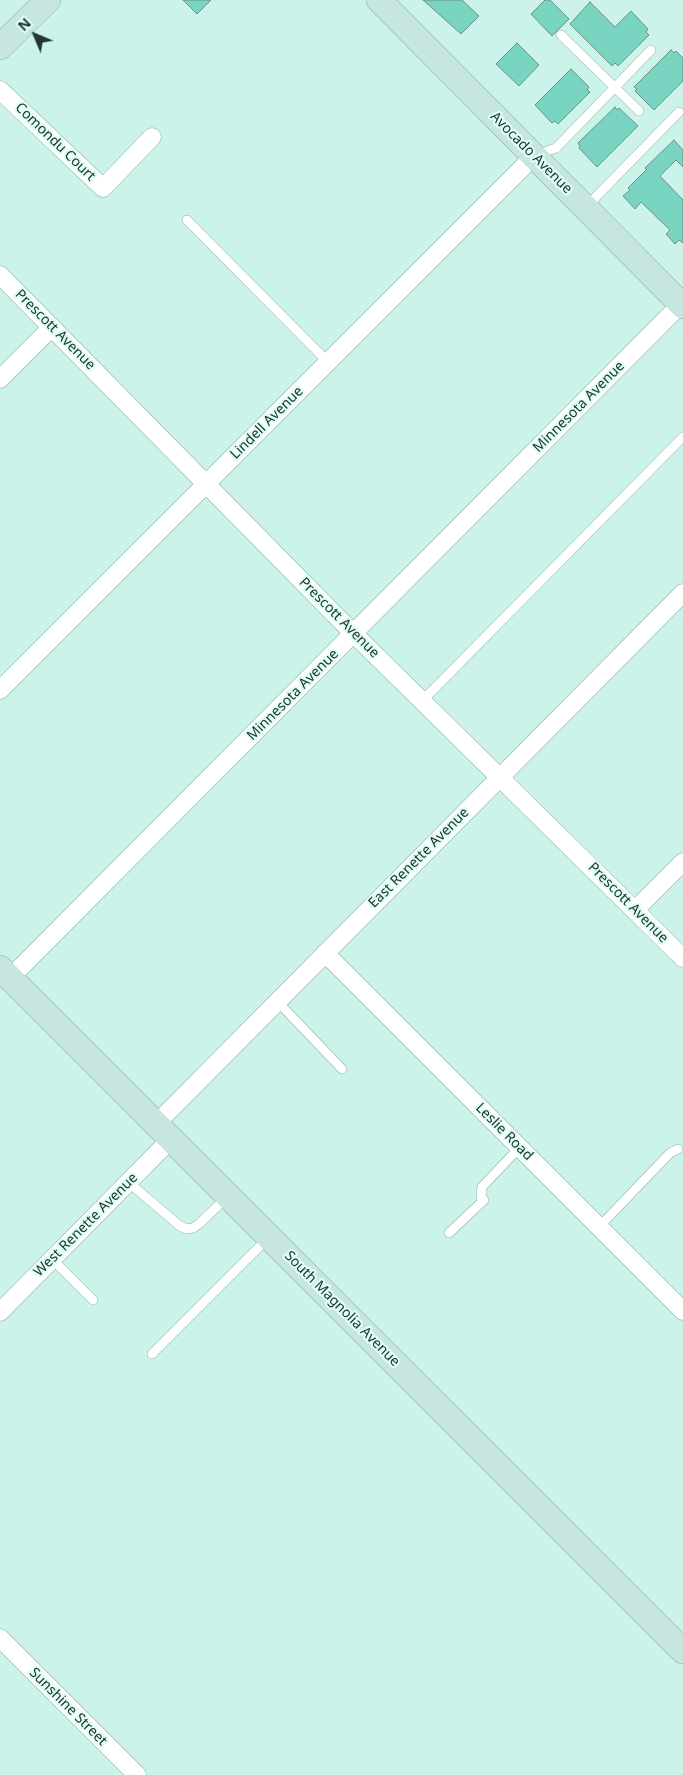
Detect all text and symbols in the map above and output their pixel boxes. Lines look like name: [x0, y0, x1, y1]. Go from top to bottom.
north arrow: [10, 10, 60, 60]
text: N: [13, 13, 35, 35]
street label: Comondu Court: [11, 99, 99, 185]
street label: Avocado Avenue: [487, 109, 575, 197]
street label: Prescott Avenue: [11, 286, 99, 374]
street label: Minnesota Avenue: [530, 358, 628, 456]
street label: Lindell Avenue: [227, 383, 307, 463]
street label: Prescott Avenue: [295, 574, 383, 662]
street label: Minnesota Avenue: [244, 646, 342, 744]
street label: East Renette Avenue: [365, 804, 473, 912]
street label: Prescott Avenue: [584, 859, 672, 947]
street label: Leslie Road: [472, 1100, 536, 1164]
street label: West Renette Avenue: [31, 1170, 141, 1280]
street label: South Magnolia Avenue: [281, 1248, 403, 1370]
street label: Sunshine Street: [26, 1665, 110, 1749]

